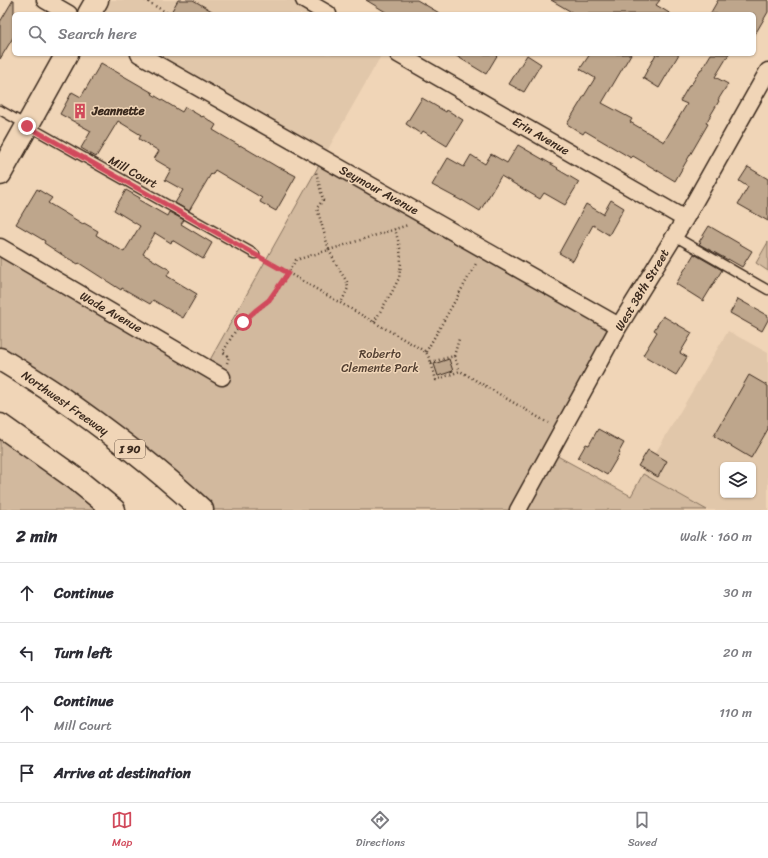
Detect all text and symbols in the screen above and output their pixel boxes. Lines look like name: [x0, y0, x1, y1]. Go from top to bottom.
search box: [12, 12, 756, 56]
text: Search here: [58, 21, 137, 47]
icon: search: [26, 23, 48, 45]
place label: Jeannette: [91, 100, 145, 122]
building icon: Jeannette: [71, 102, 89, 120]
street label: Erin Avenue: [508, 111, 574, 161]
route end: [18, 117, 36, 135]
street label: Mill Court: [104, 149, 162, 195]
street label: Seymour Avenue: [335, 159, 423, 221]
street label: West 38th Street: [609, 245, 675, 335]
street label: Wade Avenue: [76, 285, 146, 339]
route start: [234, 313, 252, 331]
park label: Roberto Clemente Park: [341, 343, 419, 379]
street label: Northwest Freeway: [17, 365, 114, 442]
road number: I 90: [115, 440, 145, 458]
map controls: [720, 462, 756, 498]
button: layers: [720, 462, 756, 498]
text: 2 min: [16, 521, 57, 551]
text: Walk · 160 m: [680, 525, 752, 548]
text: Continue: [54, 580, 114, 606]
text: 30 m: [723, 581, 752, 604]
icon: ahead: [16, 582, 38, 604]
text: Turn left: [54, 640, 112, 666]
text: 20 m: [723, 641, 752, 664]
icon: left: [16, 642, 38, 664]
text: Continue: [54, 688, 114, 714]
text: 110 m: [719, 701, 752, 724]
icon: ahead: [16, 702, 38, 724]
text: Mill Court: [54, 714, 112, 737]
text: Arrive at destination: [54, 760, 191, 786]
icon: arrive: [16, 762, 38, 784]
tab: Map: [111, 809, 133, 852]
tab: Directions: [356, 809, 405, 852]
tab: Saved: [628, 809, 657, 852]

